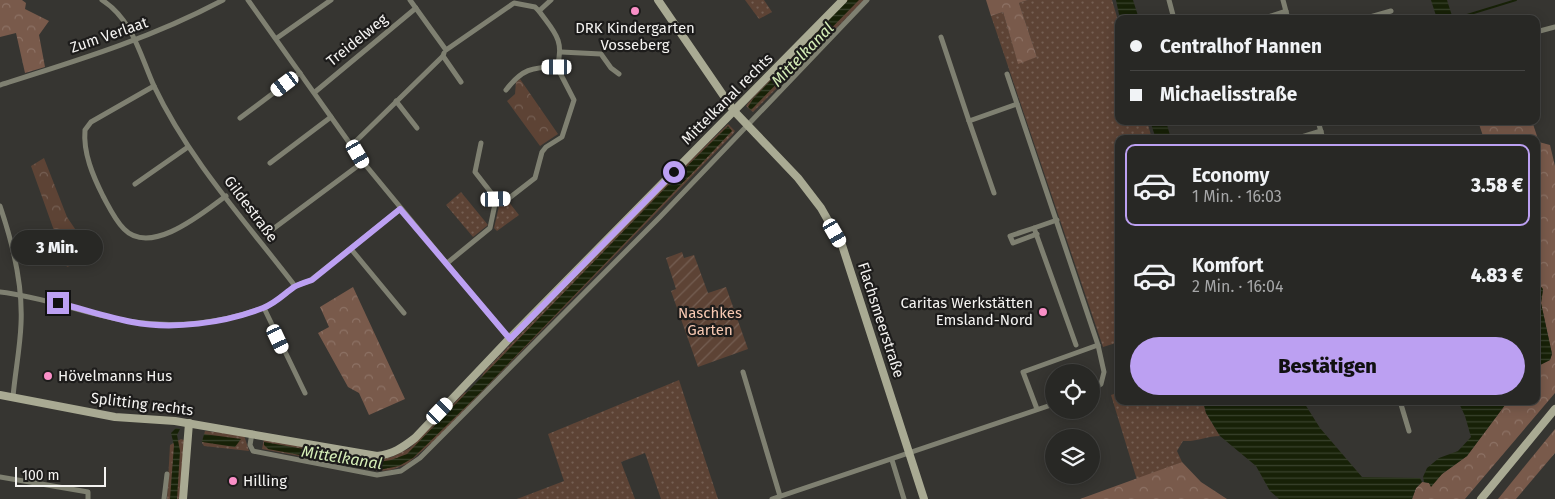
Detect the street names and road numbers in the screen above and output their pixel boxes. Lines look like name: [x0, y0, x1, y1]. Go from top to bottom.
street label: Treidelweg: [323, 10, 391, 70]
street label: Zum Verlaat: [68, 13, 151, 57]
street label: Mittelkanal rechts: [678, 50, 776, 148]
street label: Gildestraße: [220, 172, 282, 246]
street label: Flachsmeerstraße: [854, 260, 908, 380]
street label: Splitting rechts: [90, 389, 194, 419]

